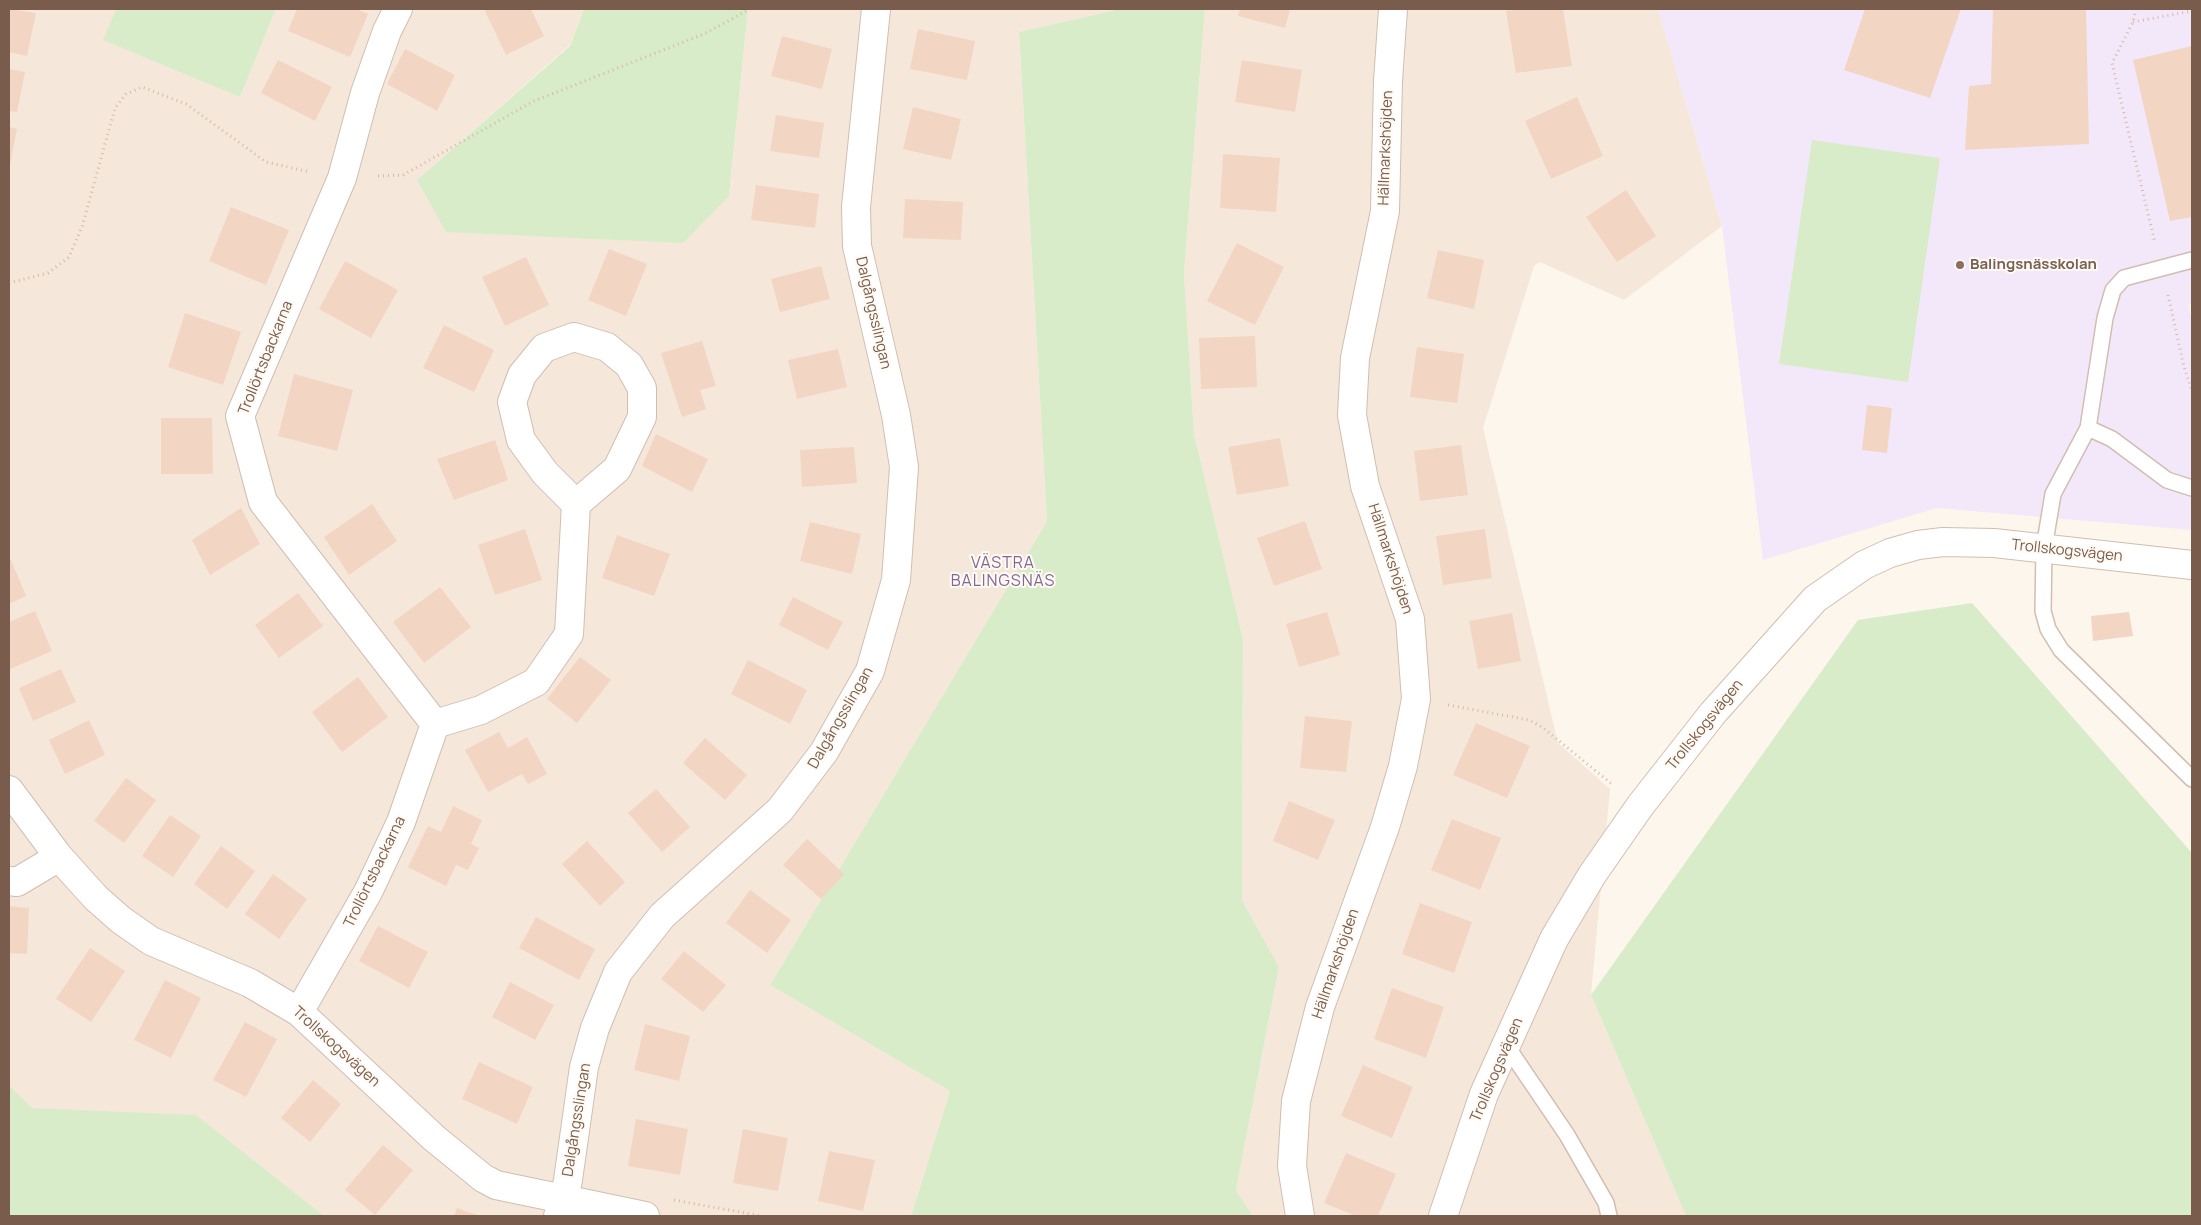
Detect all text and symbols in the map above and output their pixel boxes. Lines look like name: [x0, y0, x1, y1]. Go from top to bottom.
street label: Hällmarkshöjden: [1375, 90, 1397, 206]
street label: Dalgångsslingan: [851, 255, 895, 371]
place label: Balingsnässkolan: [1970, 256, 2097, 274]
marker: Balingsnässkolan: [1954, 259, 1966, 271]
street label: Trollörtsbackarna: [235, 298, 297, 418]
street label: Hällmarkshöjden: [1364, 501, 1416, 617]
street label: Trollskogsvägen: [2011, 536, 2123, 566]
district label: VÄSTRA BALINGSNÄS: [949, 554, 1057, 592]
street label: Dalgångsslingan: [805, 664, 877, 772]
street label: Trollskogsvägen: [1663, 676, 1747, 774]
street label: Trollörtsbackarna: [340, 813, 410, 931]
street label: Hällmarkshöjden: [1309, 907, 1363, 1021]
street label: Trollskogsvägen: [288, 1003, 384, 1091]
street label: Trollskogsvägen: [1467, 1015, 1527, 1125]
street label: Dalgångsslingan: [559, 1062, 595, 1178]

